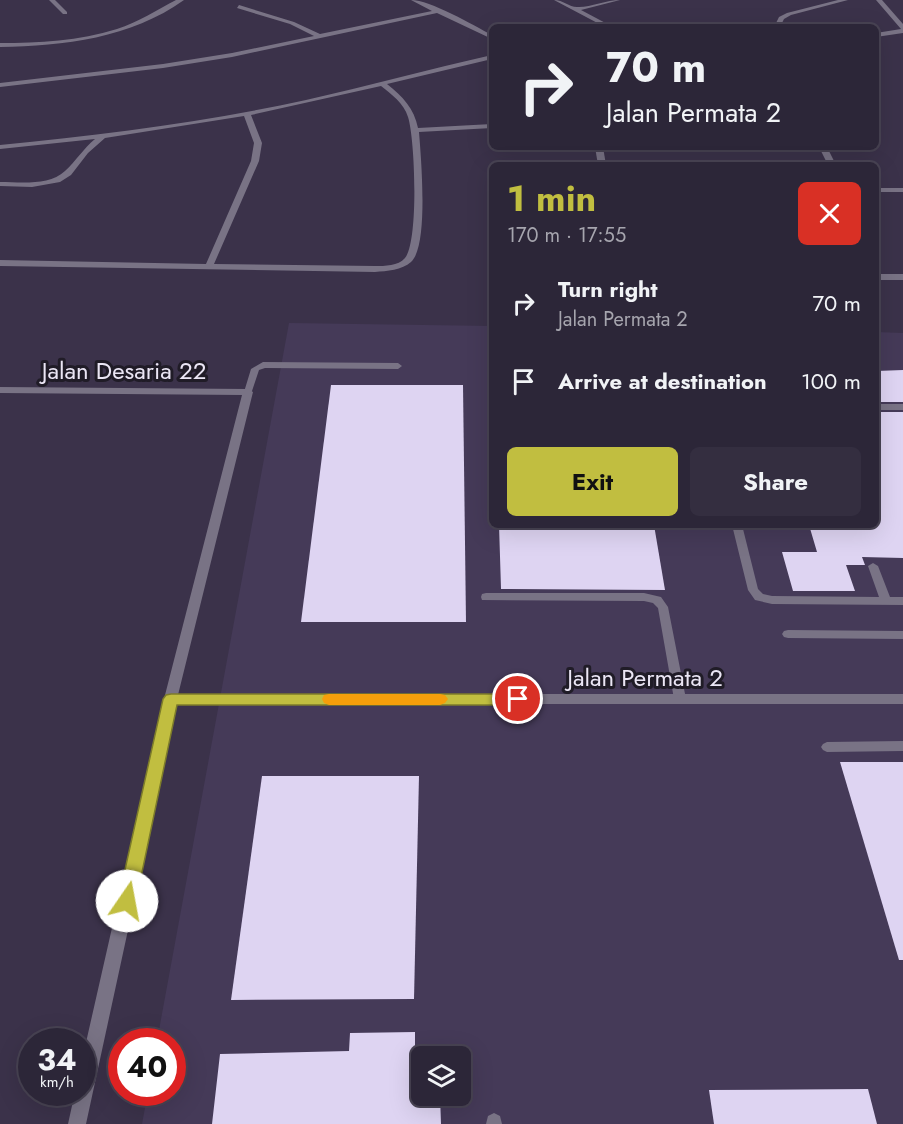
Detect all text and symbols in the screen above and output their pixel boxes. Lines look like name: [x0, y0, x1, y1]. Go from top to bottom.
text: 70 m: [606, 37, 706, 98]
icon: right: [507, 48, 585, 126]
text: Jalan Permata 2: [606, 93, 781, 132]
text: 1 min: [507, 172, 596, 224]
button: close: [798, 182, 861, 245]
text: 170 m · 17:55: [507, 221, 626, 250]
text: Turn right: [558, 273, 658, 305]
icon: right: [507, 287, 540, 320]
text: 70 m: [812, 287, 861, 319]
text: Jalan Permata 2: [558, 305, 688, 334]
street label: Jalan Desaria 22: [39, 353, 206, 388]
icon: arrive: [507, 365, 540, 398]
text: Arrive at destination: [558, 365, 767, 397]
text: 100 m: [801, 365, 861, 397]
button: Exit: [507, 447, 678, 516]
button: Share: [690, 447, 861, 516]
street label: Jalan Permata 2: [564, 660, 723, 695]
pin: [492, 673, 543, 724]
icon: arrive: [501, 682, 534, 715]
position arrow: [95, 869, 159, 933]
speed limit sign: 40: [108, 1028, 186, 1106]
text: 34: [37, 1038, 77, 1081]
map controls: [411, 1046, 471, 1106]
button: layers: [411, 1046, 471, 1106]
text: km/h: [40, 1071, 74, 1093]

